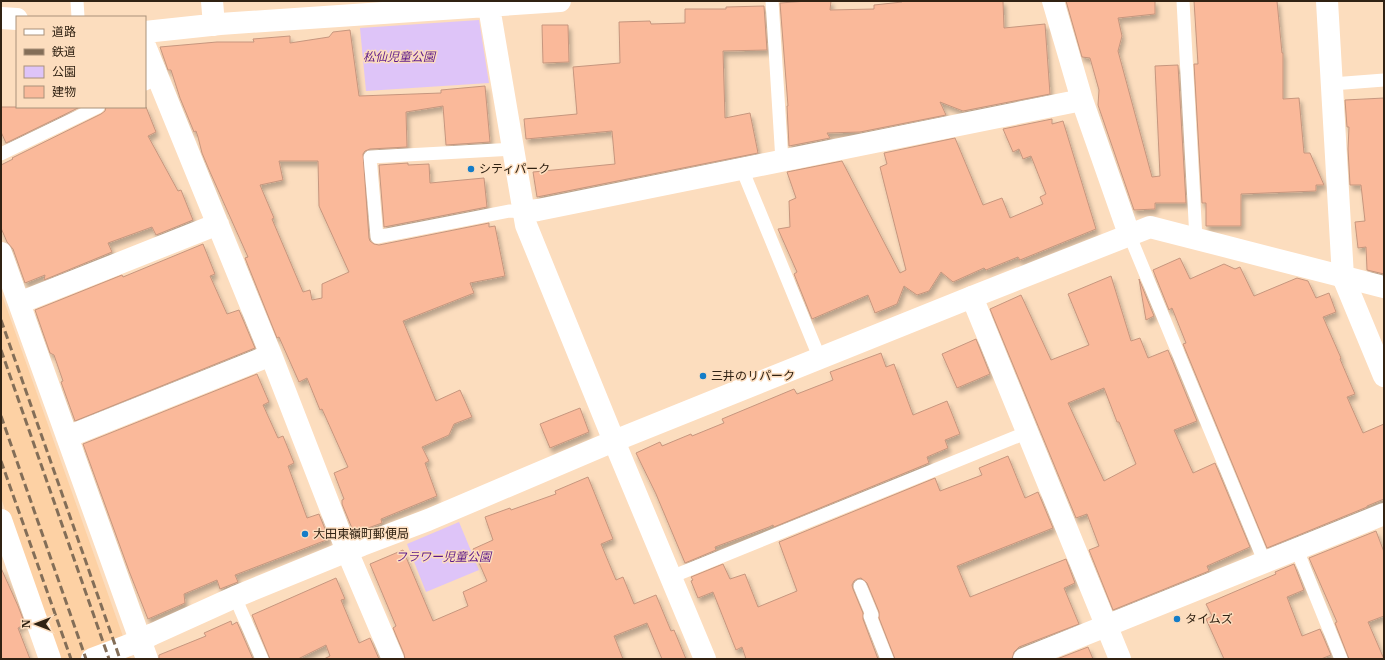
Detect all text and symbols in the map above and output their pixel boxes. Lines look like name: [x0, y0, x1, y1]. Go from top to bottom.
legend: [16, 16, 146, 108]
text: 道路: [52, 24, 76, 39]
text: 鉄道: [52, 44, 76, 59]
park label: 松仙児童公園: [363, 49, 437, 64]
text: 公園: [52, 64, 76, 79]
text: 建物: [52, 84, 76, 99]
place label: シティパーク: [479, 161, 550, 176]
marker: シティパーク: [466, 164, 476, 174]
place label: 三井のリパーク: [711, 368, 795, 383]
marker: 三井のリパーク: [698, 371, 708, 381]
place label: 大田東嶺町郵便局: [313, 526, 409, 541]
marker: 大田東嶺町郵便局: [300, 529, 310, 539]
park label: フラワー児童公園: [395, 549, 493, 564]
north arrow: [16, 604, 56, 644]
place label: タイムズ: [1185, 611, 1233, 626]
marker: タイムズ: [1172, 614, 1182, 624]
text: N: [19, 619, 33, 628]

